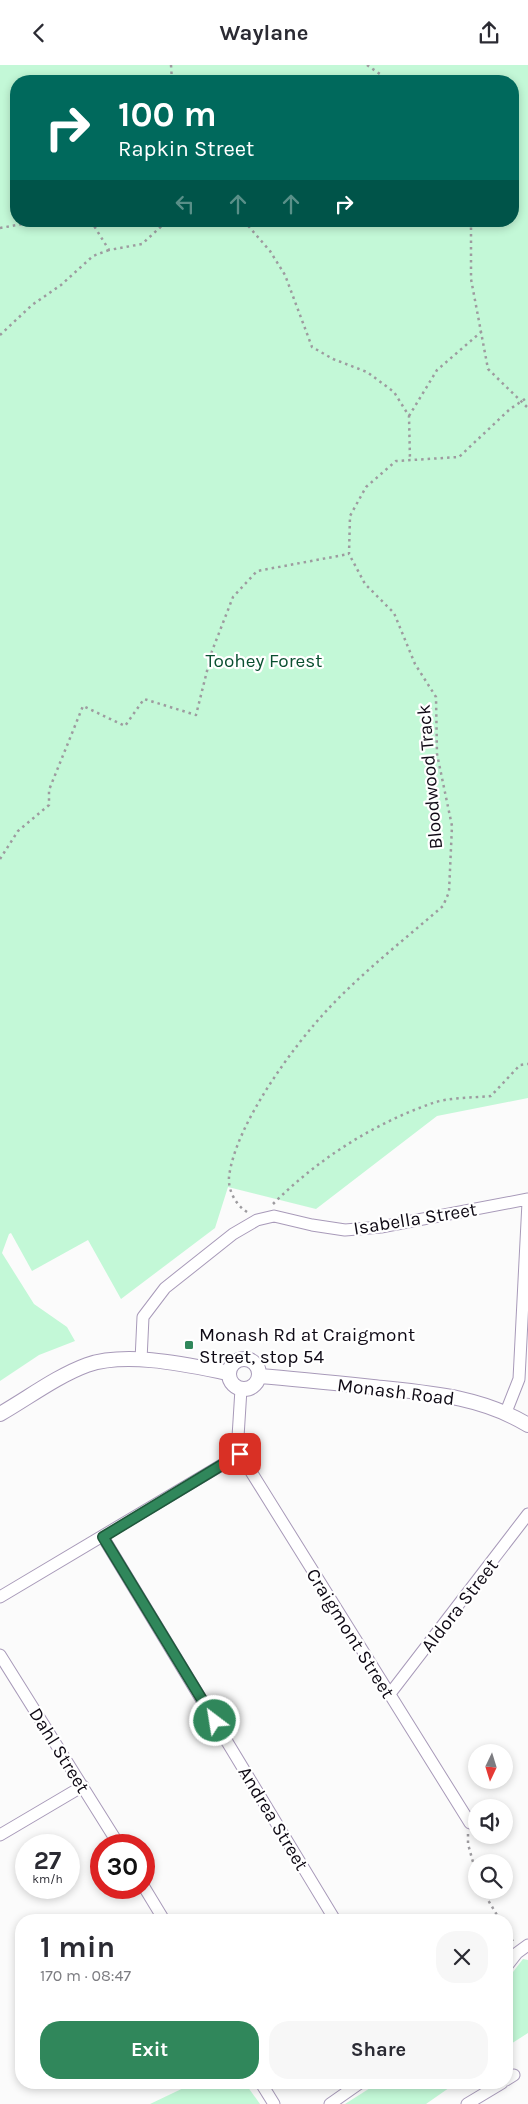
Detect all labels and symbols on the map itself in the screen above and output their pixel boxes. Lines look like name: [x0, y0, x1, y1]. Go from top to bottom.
park label: Toohey Forest: [206, 650, 322, 672]
street label: Bloodwood Track: [413, 703, 447, 850]
street label: Isabella Street: [352, 1198, 478, 1240]
place label: Monash Rd at Craigmont Street, stop 54: [199, 1324, 415, 1368]
marker: Monash Rd at Craigmont Street, stop 54: [183, 1339, 195, 1351]
street label: Monash Road: [336, 1374, 456, 1410]
pin: [219, 1433, 261, 1475]
street label: Aldora Street: [417, 1555, 503, 1656]
street label: Craigmont Street: [301, 1565, 399, 1702]
position arrow: [188, 1694, 240, 1746]
street label: Dahl Street: [24, 1704, 94, 1797]
north arrow: [468, 1744, 512, 1789]
street label: Andrea Street: [233, 1763, 313, 1874]
speed limit sign: 30: [90, 1834, 155, 1899]

